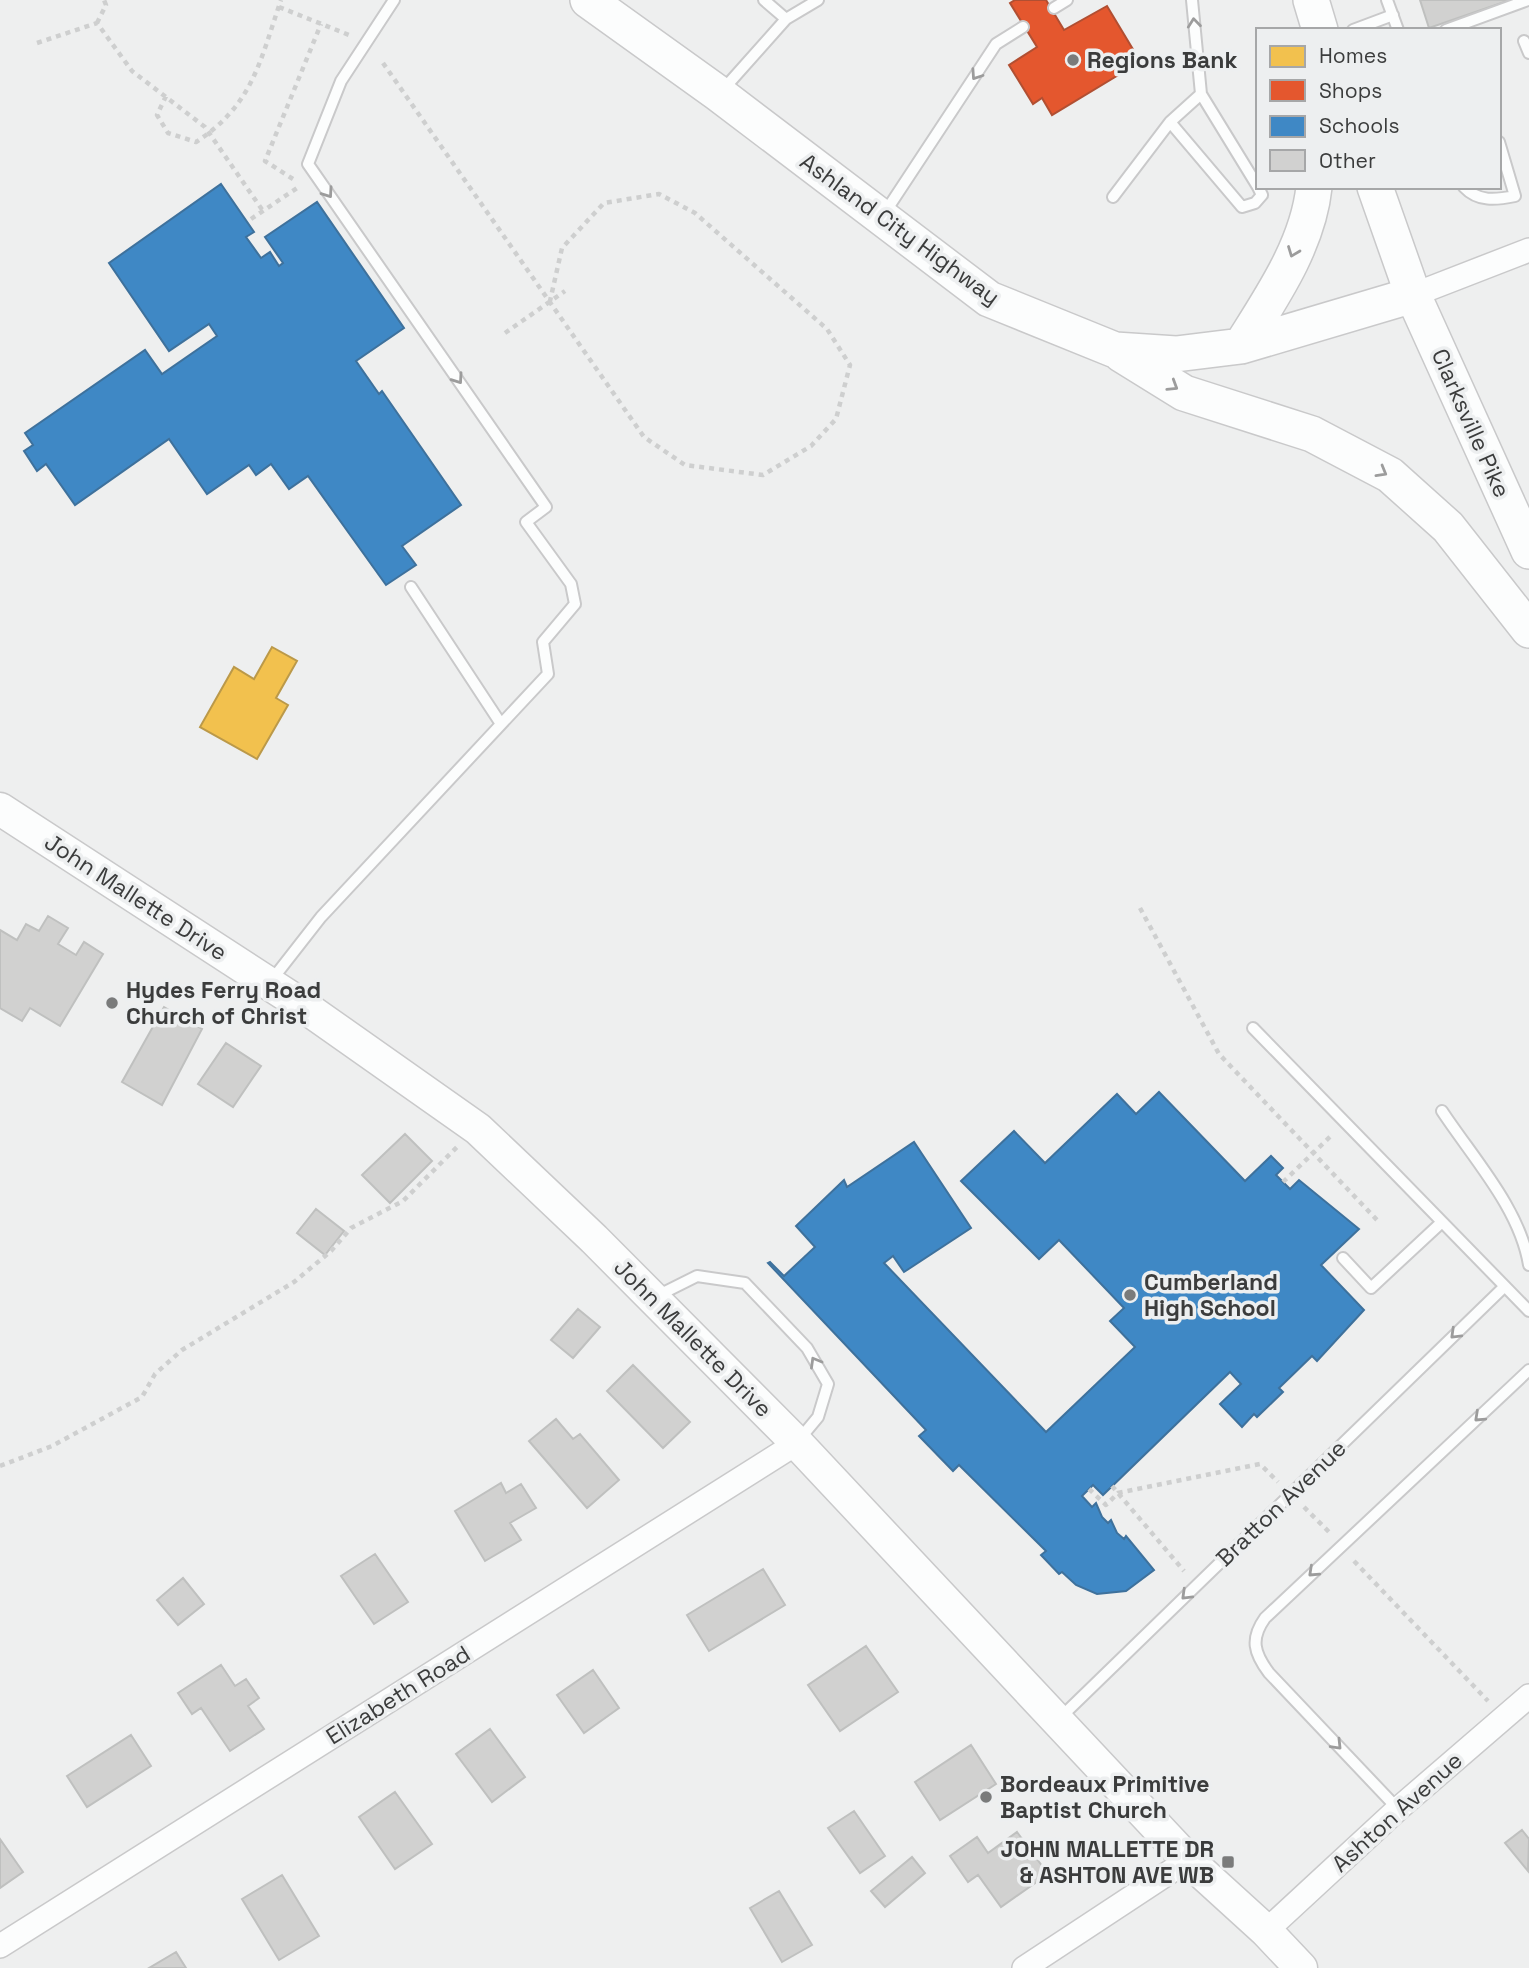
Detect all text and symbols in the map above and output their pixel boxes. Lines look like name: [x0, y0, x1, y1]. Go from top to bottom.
one-way arrow: [1187, 17, 1202, 28]
legend: [1256, 28, 1501, 189]
text: Homes: [1319, 42, 1387, 69]
place label: Regions Bank: [1087, 45, 1237, 75]
marker: Regions Bank: [1065, 52, 1081, 68]
one-way arrow: [971, 67, 984, 80]
text: Shops: [1319, 77, 1382, 104]
text: Schools: [1319, 112, 1399, 139]
street label: Ashland City Highway: [794, 146, 1006, 312]
text: Other: [1319, 147, 1376, 174]
one-way arrow: [320, 185, 333, 198]
one-way arrow: [1288, 245, 1302, 257]
street label: Clarksville Pike: [1425, 344, 1517, 502]
one-way arrow: [450, 371, 462, 384]
one-way arrow: [1165, 378, 1178, 391]
one-way arrow: [1375, 463, 1388, 476]
street label: John Mallette Drive: [39, 827, 233, 967]
place label: Hydes Ferry Road Church of Christ: [126, 975, 321, 1031]
marker: Hydes Ferry Road Church of Christ: [104, 995, 120, 1011]
street label: John Mallette Drive: [607, 1252, 779, 1424]
place label: Cumberland High School: [1144, 1267, 1278, 1323]
marker: Cumberland High School: [1122, 1287, 1138, 1303]
one-way arrow: [1450, 1326, 1463, 1339]
one-way arrow: [810, 1357, 823, 1370]
one-way arrow: [1474, 1408, 1487, 1421]
street label: Bratton Avenue: [1209, 1433, 1353, 1573]
one-way arrow: [1308, 1564, 1321, 1577]
one-way arrow: [1181, 1587, 1194, 1600]
street label: Elizabeth Road: [320, 1639, 476, 1751]
one-way arrow: [1328, 1736, 1341, 1749]
street label: Ashton Avenue: [1325, 1745, 1469, 1879]
place label: Bordeaux Primitive Baptist Church: [1000, 1769, 1210, 1825]
marker: Bordeaux Primitive Baptist Church: [978, 1789, 994, 1805]
place label: JOHN MALLETTE DR & ASHTON AVE WB: [1000, 1834, 1214, 1890]
marker: JOHN MALLETTE DR & ASHTON AVE WB: [1220, 1854, 1236, 1870]

